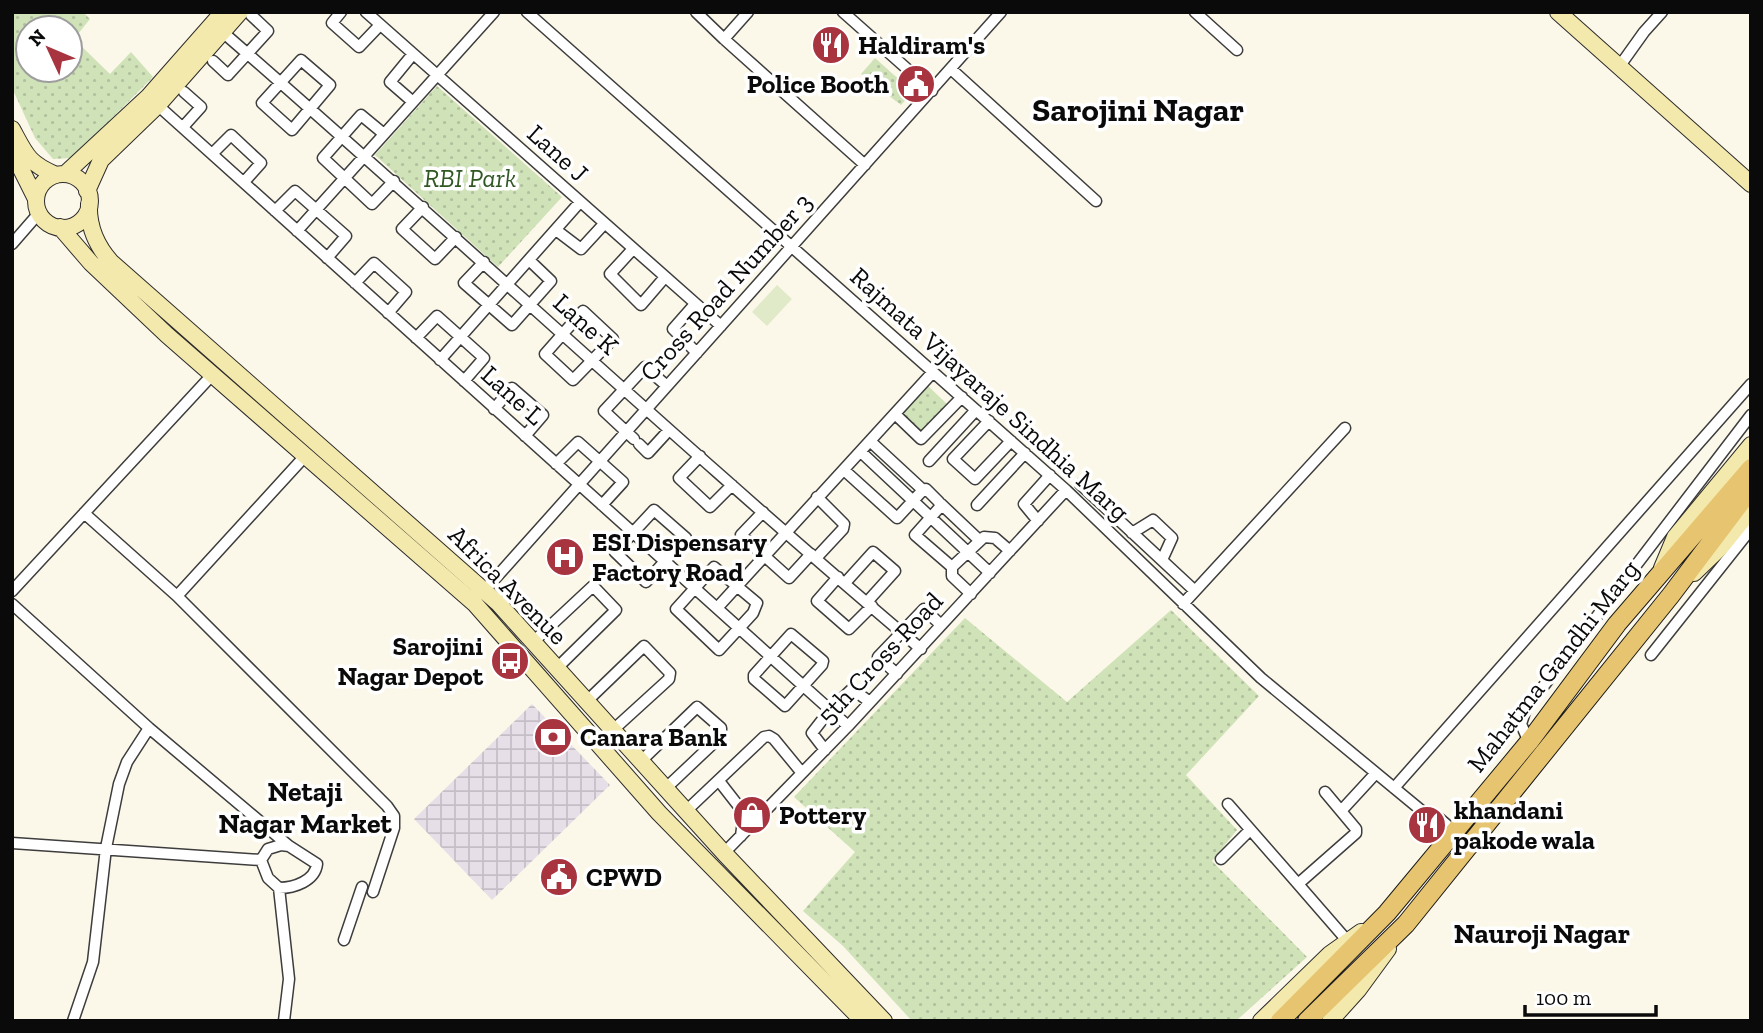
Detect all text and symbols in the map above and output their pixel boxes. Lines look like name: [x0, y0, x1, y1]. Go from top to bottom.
north arrow: [14, 14, 84, 84]
text: N: [24, 24, 50, 51]
restaurant icon: Haldiram's: [810, 24, 852, 66]
place label: Haldiram's: [858, 29, 985, 61]
public building icon: Police Booth: [895, 63, 937, 105]
place label: Police Booth: [747, 68, 889, 100]
district label: Sarojini Nagar: [1032, 90, 1244, 129]
street label: Lane J: [521, 117, 595, 189]
park label: RBI Park: [424, 162, 516, 194]
street label: Cross Road Number 3: [633, 186, 819, 388]
street label: Rajmata Vijayaraje Sindhia Marg: [844, 260, 1136, 528]
street label: Lane K: [547, 287, 625, 362]
street label: Lane L: [475, 358, 551, 432]
street label: Africa Avenue: [442, 519, 574, 651]
place label: ESI Dispensary Factory Road: [592, 526, 767, 588]
hospital icon: ESI Dispensary Factory Road: [544, 536, 586, 578]
street label: Mahatma Gandhi Marg: [1460, 553, 1646, 779]
street label: 5th Cross Road: [811, 585, 949, 731]
place label: Sarojini Nagar Depot: [337, 630, 484, 692]
bus stop icon: Sarojini Nagar Depot: [489, 640, 531, 682]
bank icon: Canara Bank: [532, 716, 574, 758]
place label: Canara Bank: [580, 721, 728, 753]
district label: Netaji Nagar Market: [218, 775, 392, 840]
shop icon: Pottery: [731, 794, 773, 836]
place label: khandani pakode wala: [1454, 794, 1595, 856]
place label: Pottery: [779, 799, 866, 831]
restaurant icon: khandani pakode wala: [1406, 804, 1448, 846]
public building icon: CPWD: [538, 856, 580, 898]
place label: CPWD: [586, 861, 662, 893]
district label: Nauroji Nagar: [1454, 917, 1630, 950]
scale bar: [1525, 974, 1656, 1018]
text: 100 m: [1536, 985, 1591, 1010]

